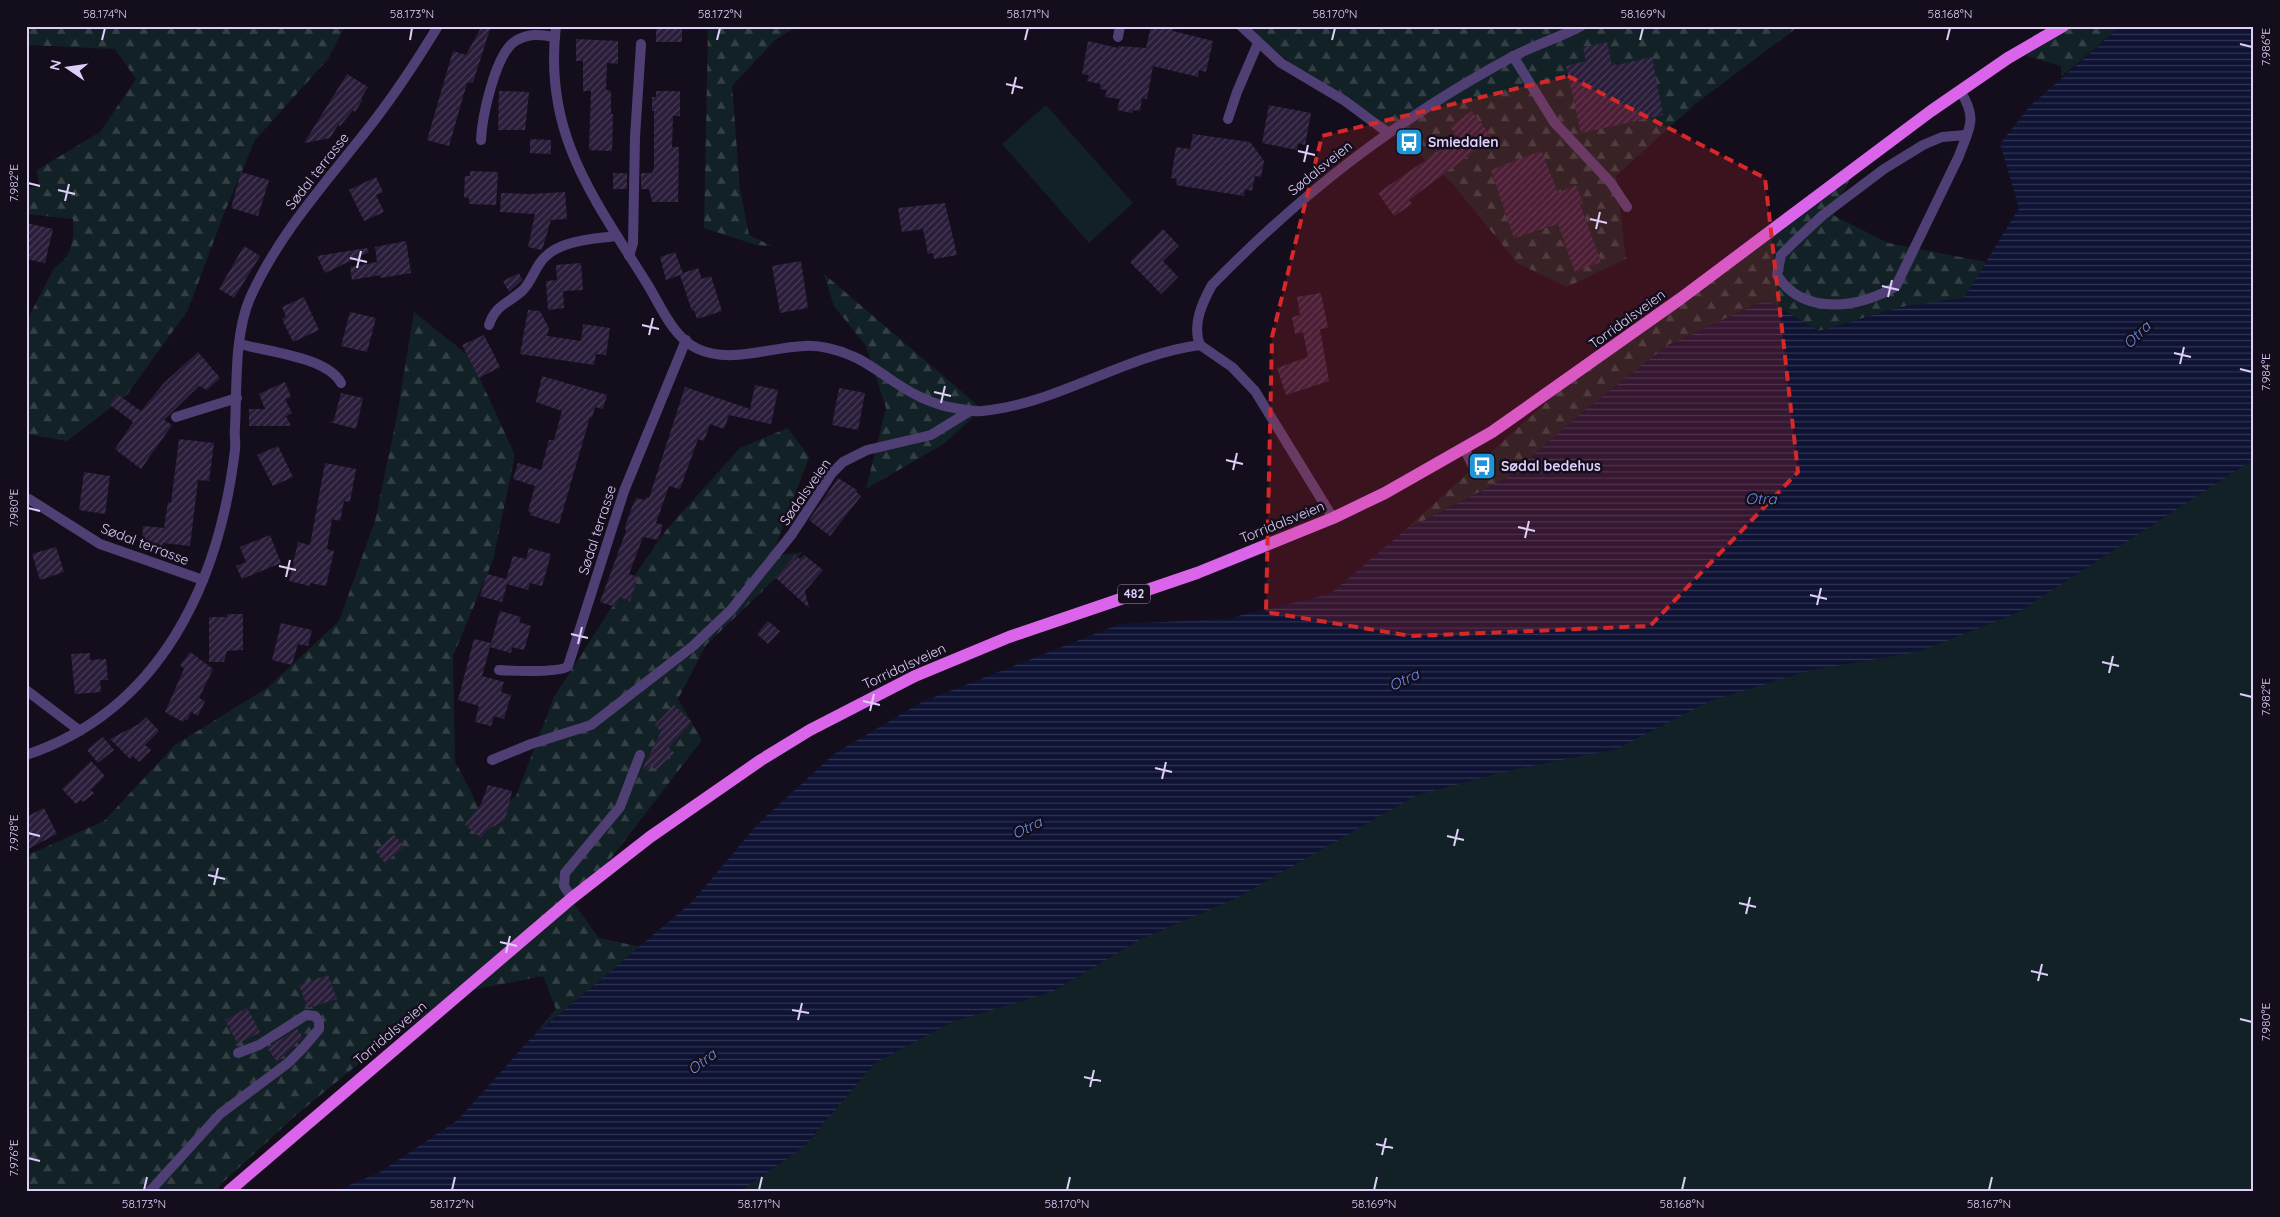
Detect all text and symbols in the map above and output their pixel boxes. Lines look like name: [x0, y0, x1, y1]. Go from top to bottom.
text: 58.174°N: [83, 6, 127, 21]
text: 58.173°N: [390, 6, 434, 21]
text: 58.172°N: [698, 6, 742, 21]
text: 58.171°N: [1006, 6, 1050, 21]
text: 58.170°N: [1312, 6, 1358, 21]
text: 58.169°N: [1621, 6, 1666, 21]
text: 58.168°N: [1928, 6, 1972, 21]
text: 7.986°E: [2258, 28, 2273, 66]
north arrow: [42, 42, 92, 92]
text: N: [45, 58, 65, 72]
bus stop icon: Smiedalen: [1394, 127, 1424, 157]
street label: Sødal terrasse: [281, 129, 353, 213]
place label: Smiedalen: [1428, 133, 1499, 151]
street label: Sødalsveien: [1284, 137, 1356, 199]
text: 7.982°E: [6, 164, 21, 202]
street label: Torridalsveien: [1585, 285, 1669, 353]
water label: Otra: [2119, 316, 2155, 352]
text: 7.984°E: [2258, 353, 2273, 391]
bus stop icon: Sødal bedehus: [1467, 451, 1497, 481]
street label: Sødalsveien: [775, 455, 835, 529]
place label: Sødal bedehus: [1501, 457, 1601, 475]
street label: Sødal terrasse: [574, 483, 620, 577]
text: 7.980°E: [6, 488, 21, 527]
water label: Otra: [1745, 489, 1778, 508]
street label: Torridalsveien: [1237, 497, 1327, 547]
street label: Sødal terrasse: [98, 519, 192, 569]
road number: 482: [1118, 584, 1150, 604]
street label: Torridalsveien: [859, 639, 949, 693]
water label: Otra: [1386, 664, 1423, 695]
text: 7.982°E: [2258, 678, 2273, 716]
water label: Otra: [1009, 812, 1046, 843]
text: 7.978°E: [6, 814, 21, 852]
street label: Torridalsveien: [350, 997, 430, 1069]
text: 7.980°E: [2258, 1002, 2273, 1041]
water label: Otra: [684, 1044, 721, 1079]
text: 7.976°E: [6, 1139, 21, 1176]
text: 58.173°N: [122, 1196, 166, 1211]
text: 58.172°N: [430, 1196, 474, 1211]
text: 58.171°N: [737, 1196, 781, 1211]
text: 58.170°N: [1044, 1196, 1090, 1211]
text: 58.169°N: [1352, 1196, 1397, 1211]
text: 58.168°N: [1660, 1196, 1704, 1211]
text: 58.167°N: [1967, 1196, 2011, 1211]

